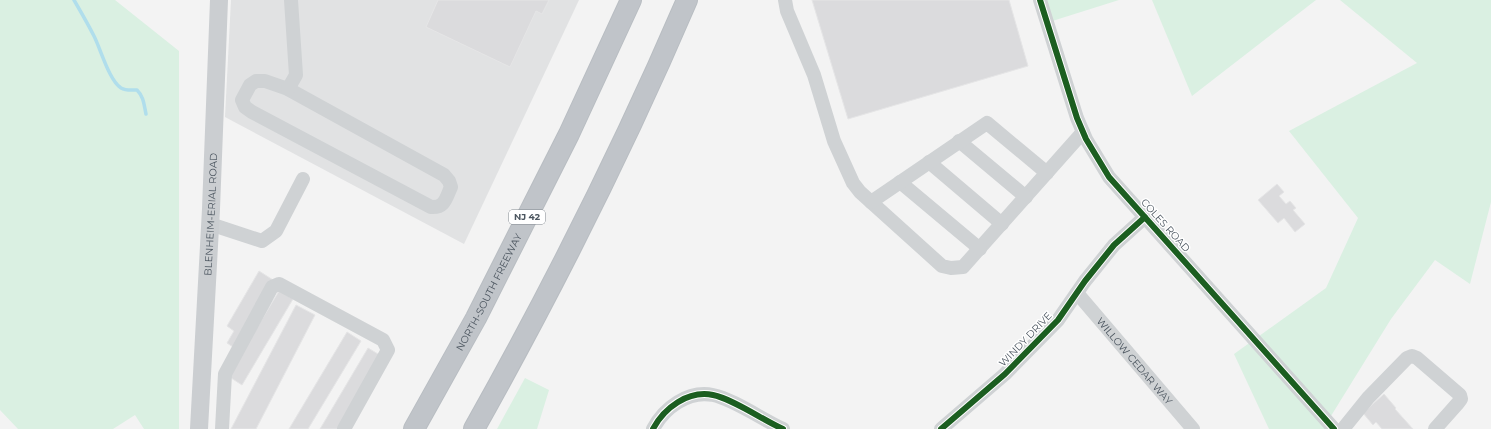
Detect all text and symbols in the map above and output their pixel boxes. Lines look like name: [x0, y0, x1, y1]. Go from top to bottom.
street label: BLENHEIM-ERIAL ROAD: [201, 153, 220, 276]
street label: COLES ROAD: [1138, 196, 1193, 255]
road number: NJ 42: [509, 210, 545, 224]
street label: NORTH-SOUTH FREEWAY: [453, 231, 525, 353]
street label: WINDY DRIVE: [996, 309, 1055, 369]
street label: WILLOW CEDAR WAY: [1094, 315, 1176, 408]

